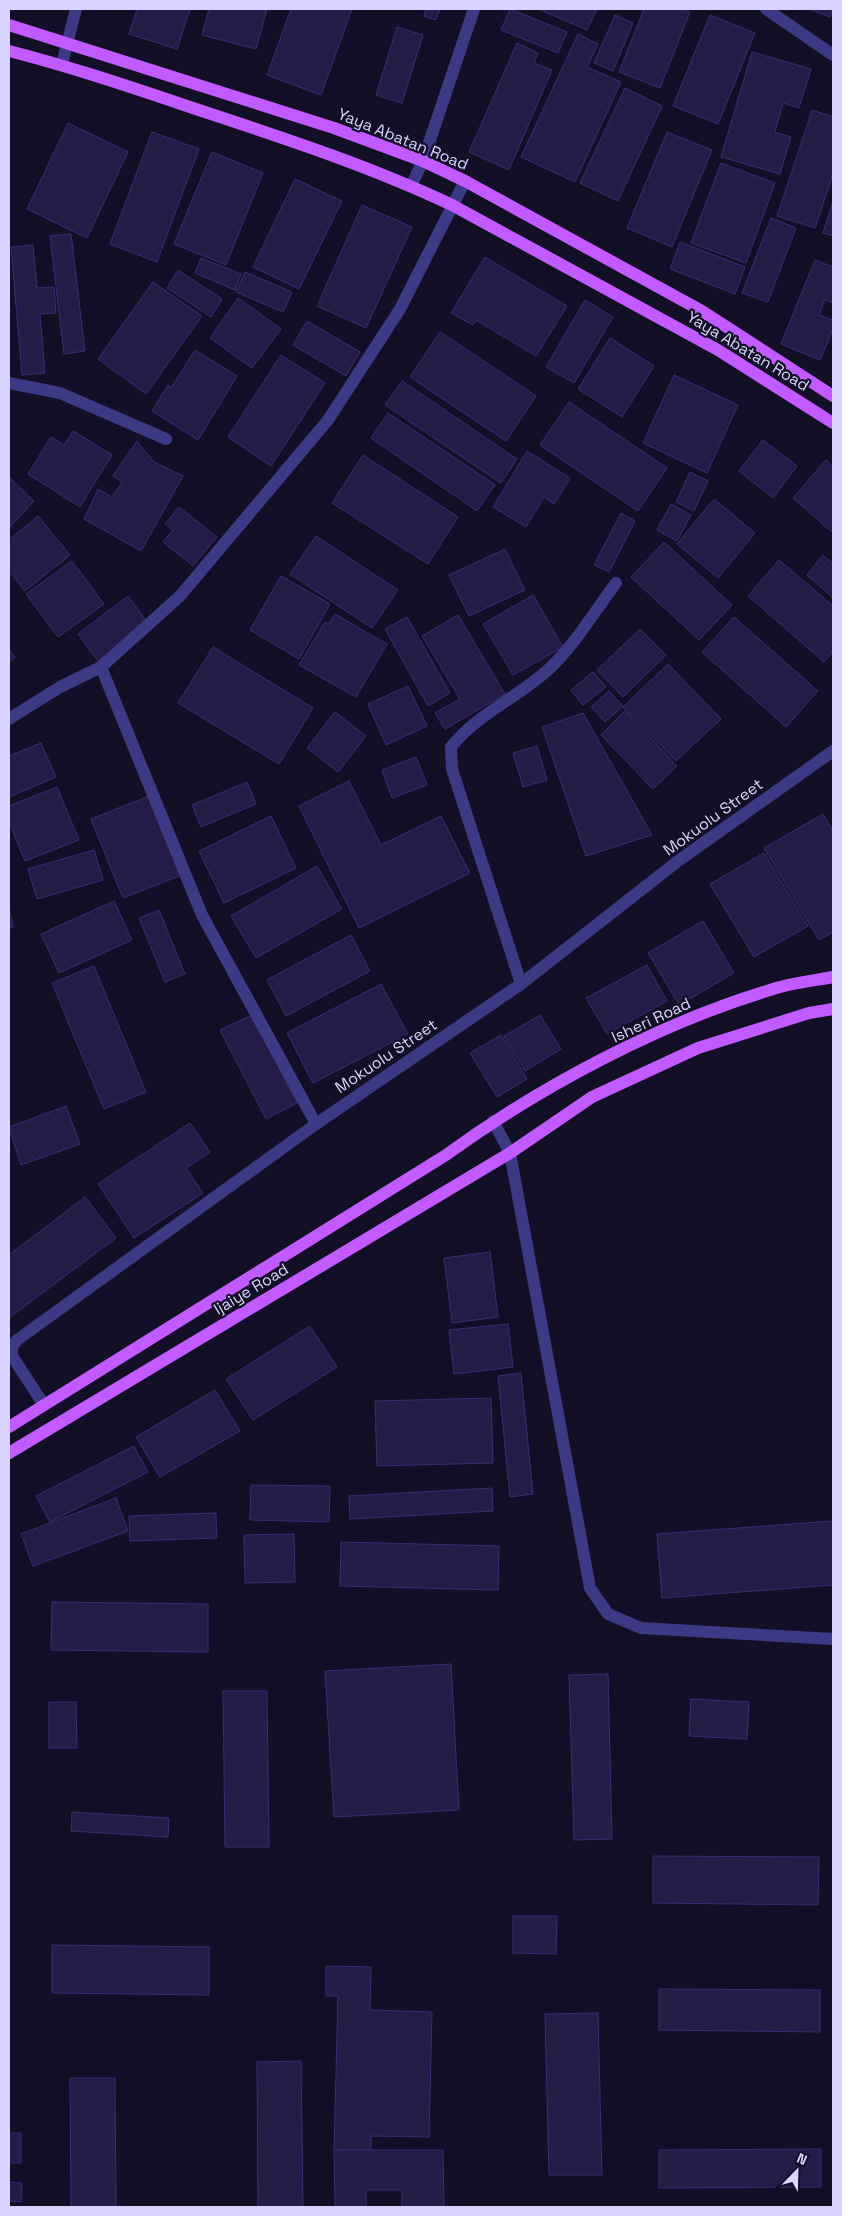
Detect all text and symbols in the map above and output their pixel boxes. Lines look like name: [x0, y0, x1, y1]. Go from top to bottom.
street label: Yaya Abatan Road: [335, 103, 471, 175]
street label: Yaya Abatan Road: [683, 306, 813, 396]
street label: Mokuolu Street: [659, 774, 767, 860]
street label: Isheri Road: [608, 993, 694, 1047]
street label: Mokuolu Street: [331, 1014, 441, 1098]
street label: Ijaiye Road: [210, 1258, 292, 1320]
north arrow: [772, 2146, 822, 2196]
text: N: [794, 2149, 810, 2169]

